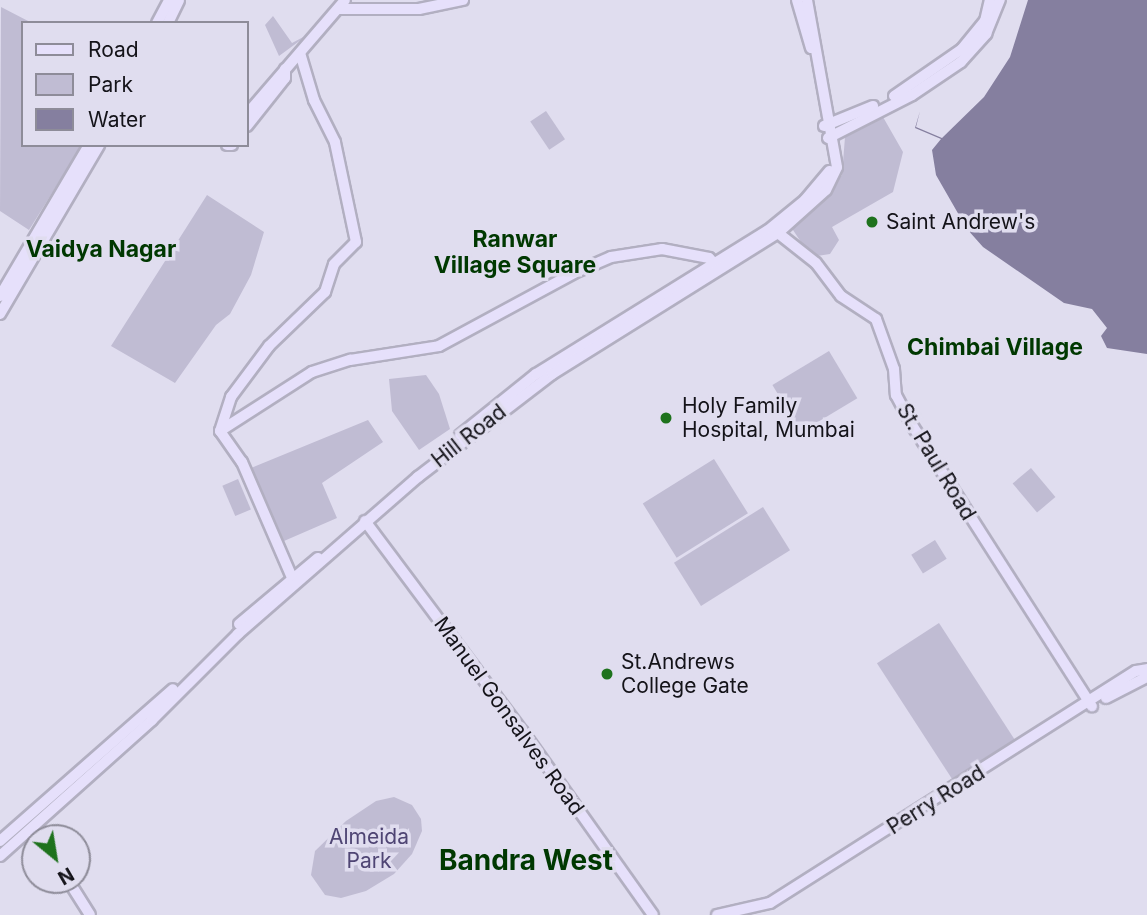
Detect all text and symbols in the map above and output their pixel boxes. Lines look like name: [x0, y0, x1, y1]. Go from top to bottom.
legend: [21, 21, 248, 147]
text: Road: [88, 37, 139, 62]
text: Park: [88, 72, 133, 97]
text: Water: [88, 107, 146, 132]
place label: Saint Andrew's: [886, 209, 1035, 235]
marker: Saint Andrew's: [864, 214, 880, 230]
district label: Ranwar Village Square: [434, 225, 596, 279]
district label: Vaidya Nagar: [26, 235, 176, 263]
district label: Chimbai Village: [907, 333, 1083, 361]
place label: Holy Family Hospital, Mumbai: [682, 393, 855, 443]
street label: Hill Road: [427, 399, 511, 473]
street label: St. Paul Road: [891, 399, 981, 525]
marker: Holy Family Hospital, Mumbai: [656, 408, 676, 428]
street label: Manuel Gonsalves Road: [429, 612, 589, 820]
place label: St.Andrews College Gate: [621, 649, 749, 699]
marker: St.Andrews College Gate: [599, 666, 615, 682]
street label: Perry Road: [883, 760, 989, 840]
north arrow: [21, 824, 91, 894]
park label: Almeida Park: [329, 824, 409, 874]
district label: Bandra West: [439, 843, 613, 877]
text: N: [54, 862, 78, 889]

